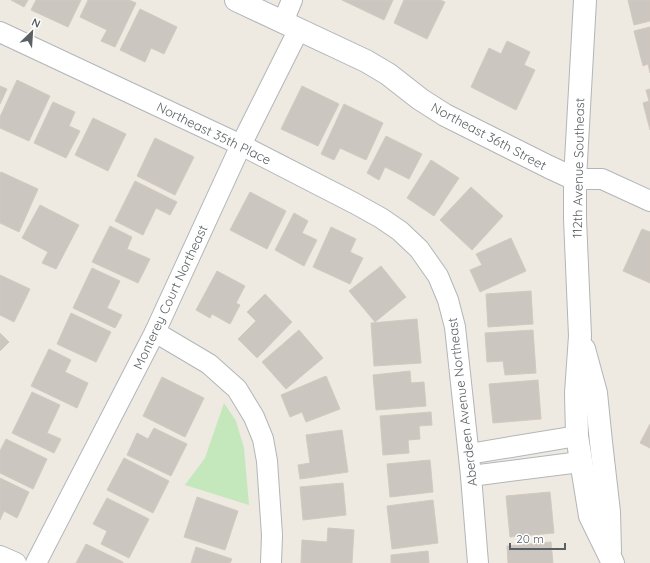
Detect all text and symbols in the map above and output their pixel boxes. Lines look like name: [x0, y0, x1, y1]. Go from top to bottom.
north arrow: [12, 12, 52, 52]
text: N: [30, 15, 43, 31]
street label: Northeast 35th Place: [154, 98, 274, 168]
street label: 112th Avenue Southeast: [569, 98, 587, 238]
street label: Northeast 36th Street: [429, 99, 549, 173]
street label: Monterey Court Northeast: [130, 222, 210, 372]
street label: Aberdeen Avenue Northeast: [444, 317, 480, 487]
scale bar: [510, 525, 565, 551]
text: 20 m: [516, 531, 544, 546]

